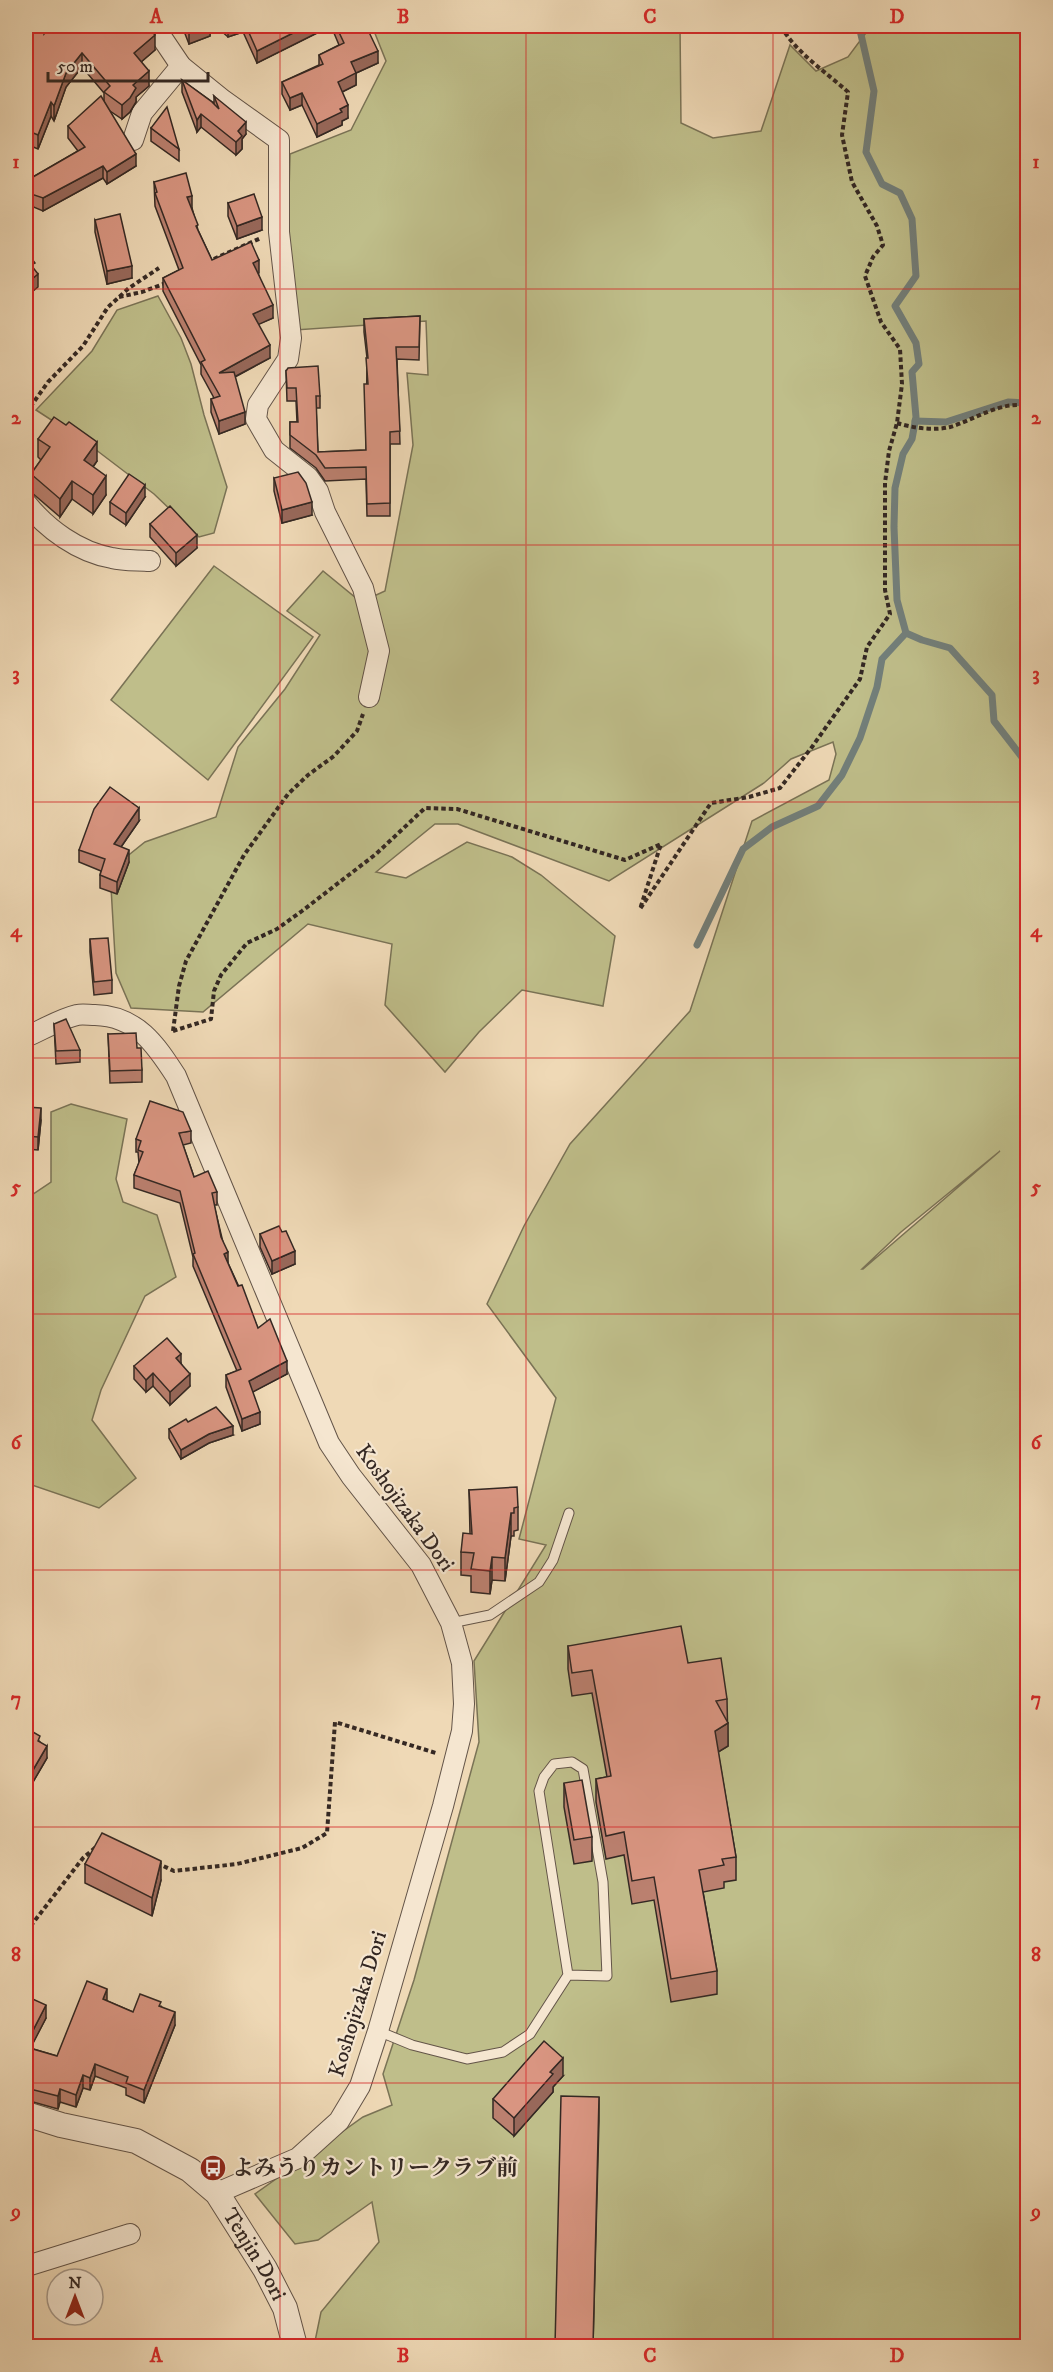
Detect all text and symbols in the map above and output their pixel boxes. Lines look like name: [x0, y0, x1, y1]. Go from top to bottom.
text: A: [149, 5, 164, 30]
text: B: [397, 5, 409, 30]
text: C: [643, 5, 657, 30]
text: D: [890, 5, 905, 30]
scale bar: [48, 45, 208, 83]
text: 50 m: [57, 56, 93, 78]
text: 1: [12, 150, 20, 175]
text: 1: [1032, 150, 1040, 175]
text: 2: [11, 406, 22, 431]
text: 2: [1031, 406, 1042, 431]
text: 3: [12, 662, 20, 687]
text: 3: [1032, 662, 1040, 687]
text: 4: [10, 919, 23, 944]
text: 4: [1030, 919, 1043, 944]
text: 5: [10, 1175, 21, 1200]
text: 5: [1030, 1175, 1041, 1200]
text: 6: [11, 1431, 23, 1456]
text: 6: [1031, 1431, 1043, 1456]
street label: Koshojizaka Dori: [350, 1439, 460, 1577]
text: 7: [11, 1687, 21, 1712]
text: 7: [1031, 1687, 1041, 1712]
street label: Koshojizaka Dori: [323, 1928, 393, 2080]
text: 8: [11, 1943, 21, 1968]
text: 8: [1031, 1943, 1041, 1968]
bus stop icon: よみうりカントリークラブ前: [198, 2153, 228, 2183]
place label: よみうりカントリークラブ前: [232, 2155, 518, 2182]
text: 9: [9, 2200, 21, 2225]
text: 9: [1029, 2200, 1041, 2225]
street label: Tenjin Dori: [216, 2203, 292, 2305]
north arrow: [45, 2267, 105, 2327]
text: N: [68, 2273, 82, 2293]
text: A: [149, 2344, 164, 2369]
text: B: [397, 2344, 409, 2369]
text: C: [643, 2344, 657, 2369]
text: D: [890, 2344, 905, 2369]

